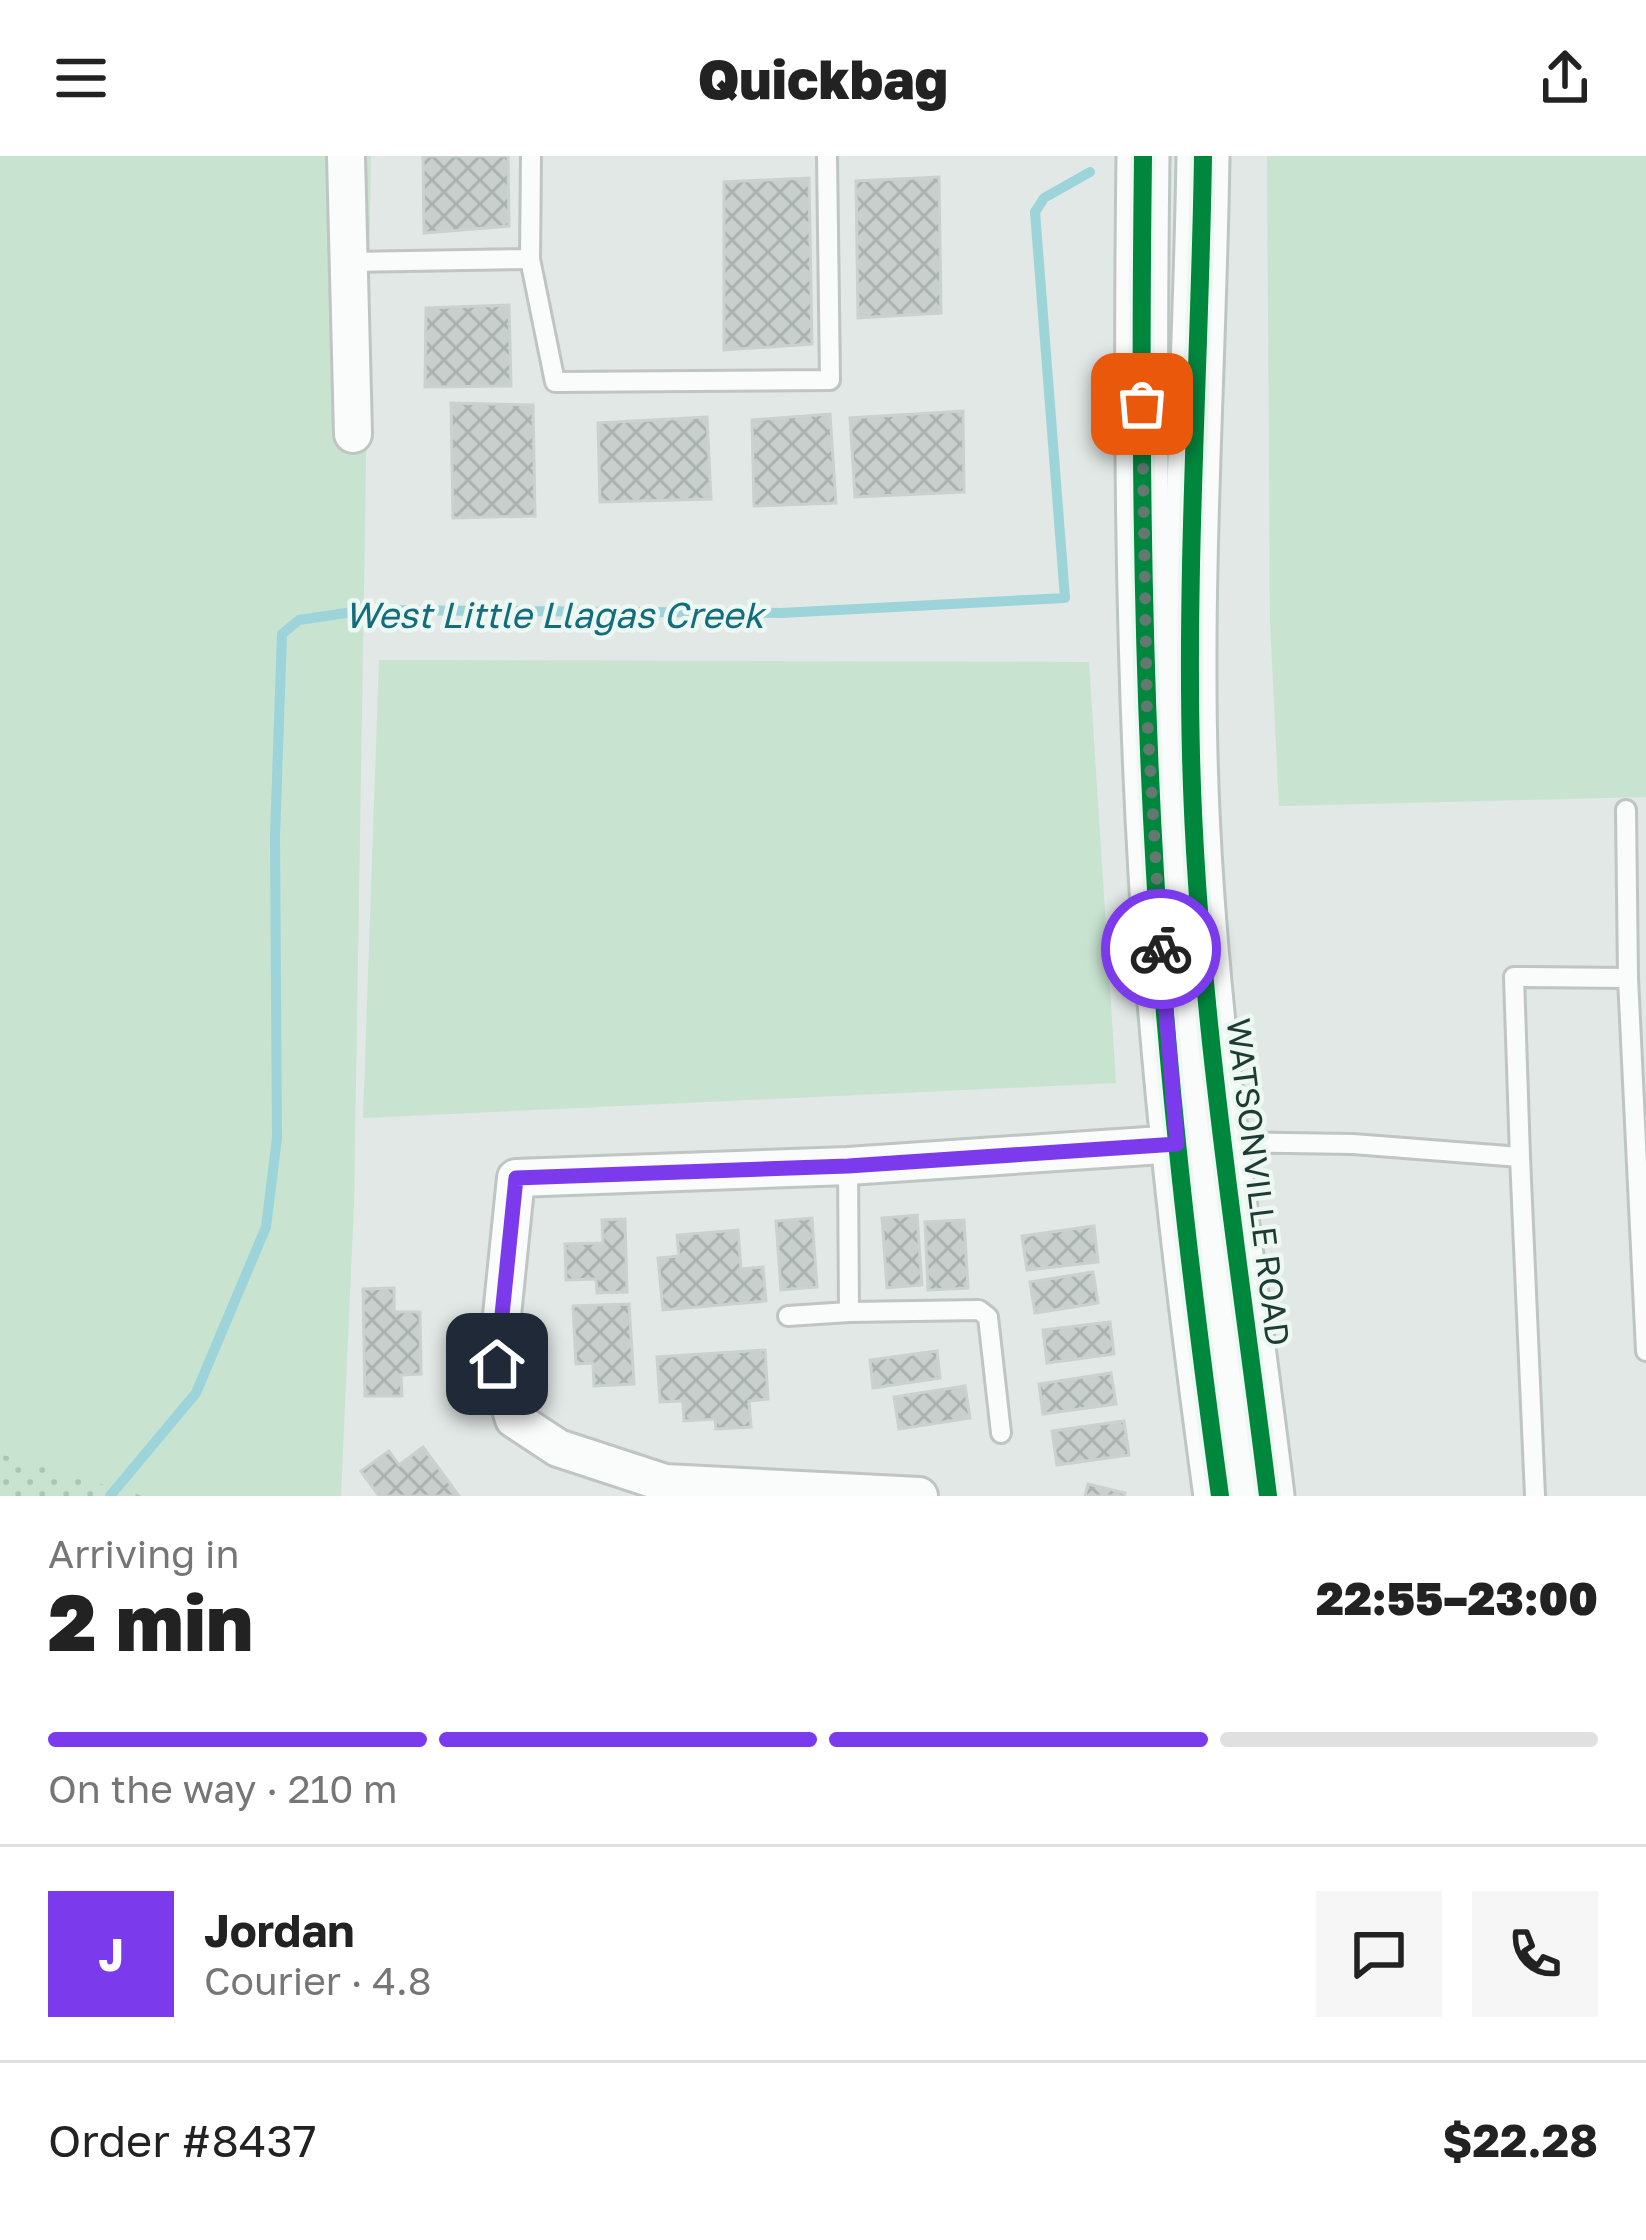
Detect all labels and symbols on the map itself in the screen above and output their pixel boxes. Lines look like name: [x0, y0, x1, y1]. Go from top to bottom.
pin: [1091, 353, 1193, 455]
water label: West Little Llagas Creek: [345, 593, 767, 636]
courier: [1101, 889, 1221, 1009]
street label: WATSONVILLE ROAD: [1220, 1016, 1298, 1348]
pin: [446, 1313, 548, 1415]

